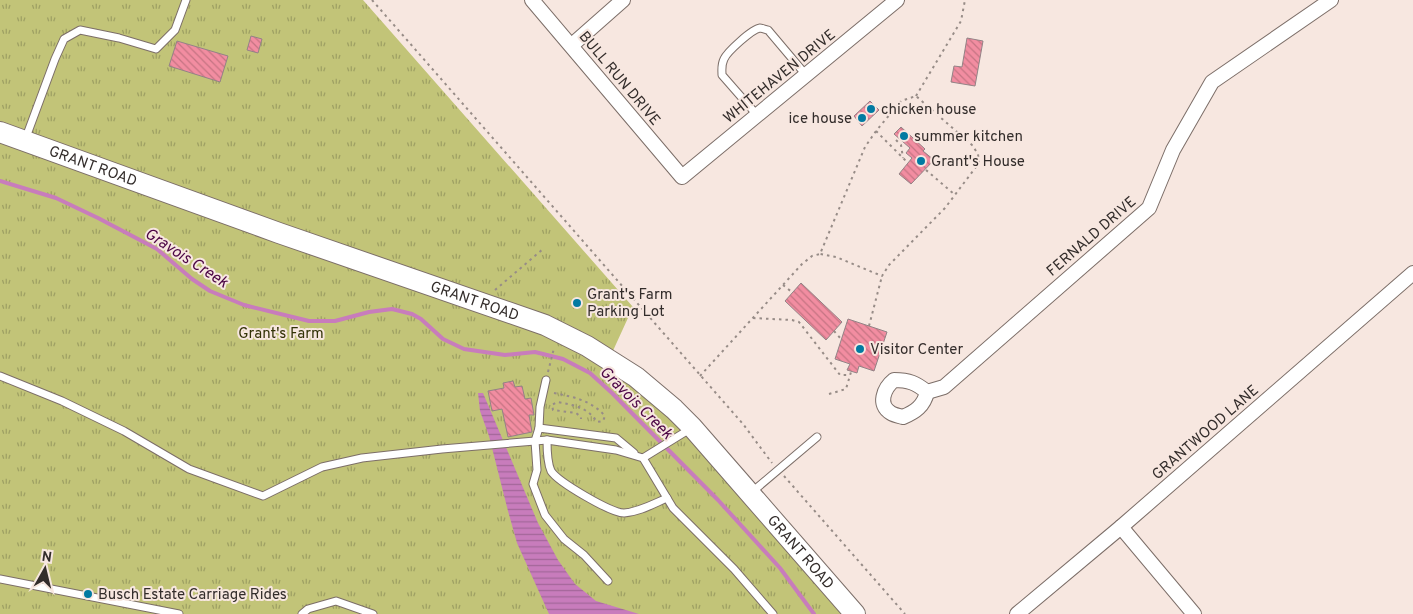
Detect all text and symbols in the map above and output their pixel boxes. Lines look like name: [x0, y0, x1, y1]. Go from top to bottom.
street label: WHITEHAVEN DRIVE: [720, 26, 840, 128]
street label: BULL RUN DRIVE: [574, 28, 664, 130]
place label: chicken house: [881, 101, 976, 120]
marker: chicken house: [865, 103, 877, 115]
place label: ice house: [789, 110, 852, 129]
marker: ice house: [856, 112, 868, 124]
place label: summer kitchen: [914, 128, 1023, 147]
marker: summer kitchen: [898, 130, 910, 142]
street label: GRANT ROAD: [46, 142, 139, 192]
place label: Grant's House: [931, 153, 1025, 172]
marker: Grant's House: [915, 155, 927, 167]
street label: FERNALD DRIVE: [1043, 193, 1141, 281]
water label: Gravois Creek: [140, 224, 232, 294]
street label: GRANT ROAD: [428, 278, 521, 326]
place label: Grant's Farm Parking Lot: [587, 286, 672, 322]
marker: Grant's Farm Parking Lot: [571, 297, 583, 309]
park label: Grant's Farm: [238, 325, 324, 344]
place label: Visitor Center: [870, 341, 964, 360]
marker: Visitor Center: [854, 343, 866, 355]
water label: Gravois Creek: [595, 363, 677, 445]
street label: GRANTWOOD LANE: [1149, 382, 1263, 485]
street label: GRANT ROAD: [762, 512, 837, 594]
north arrow: [20, 544, 70, 594]
text: N: [40, 548, 53, 567]
place label: Busch Estate Carriage Rides: [98, 586, 287, 605]
marker: Busch Estate Carriage Rides: [82, 588, 94, 600]

